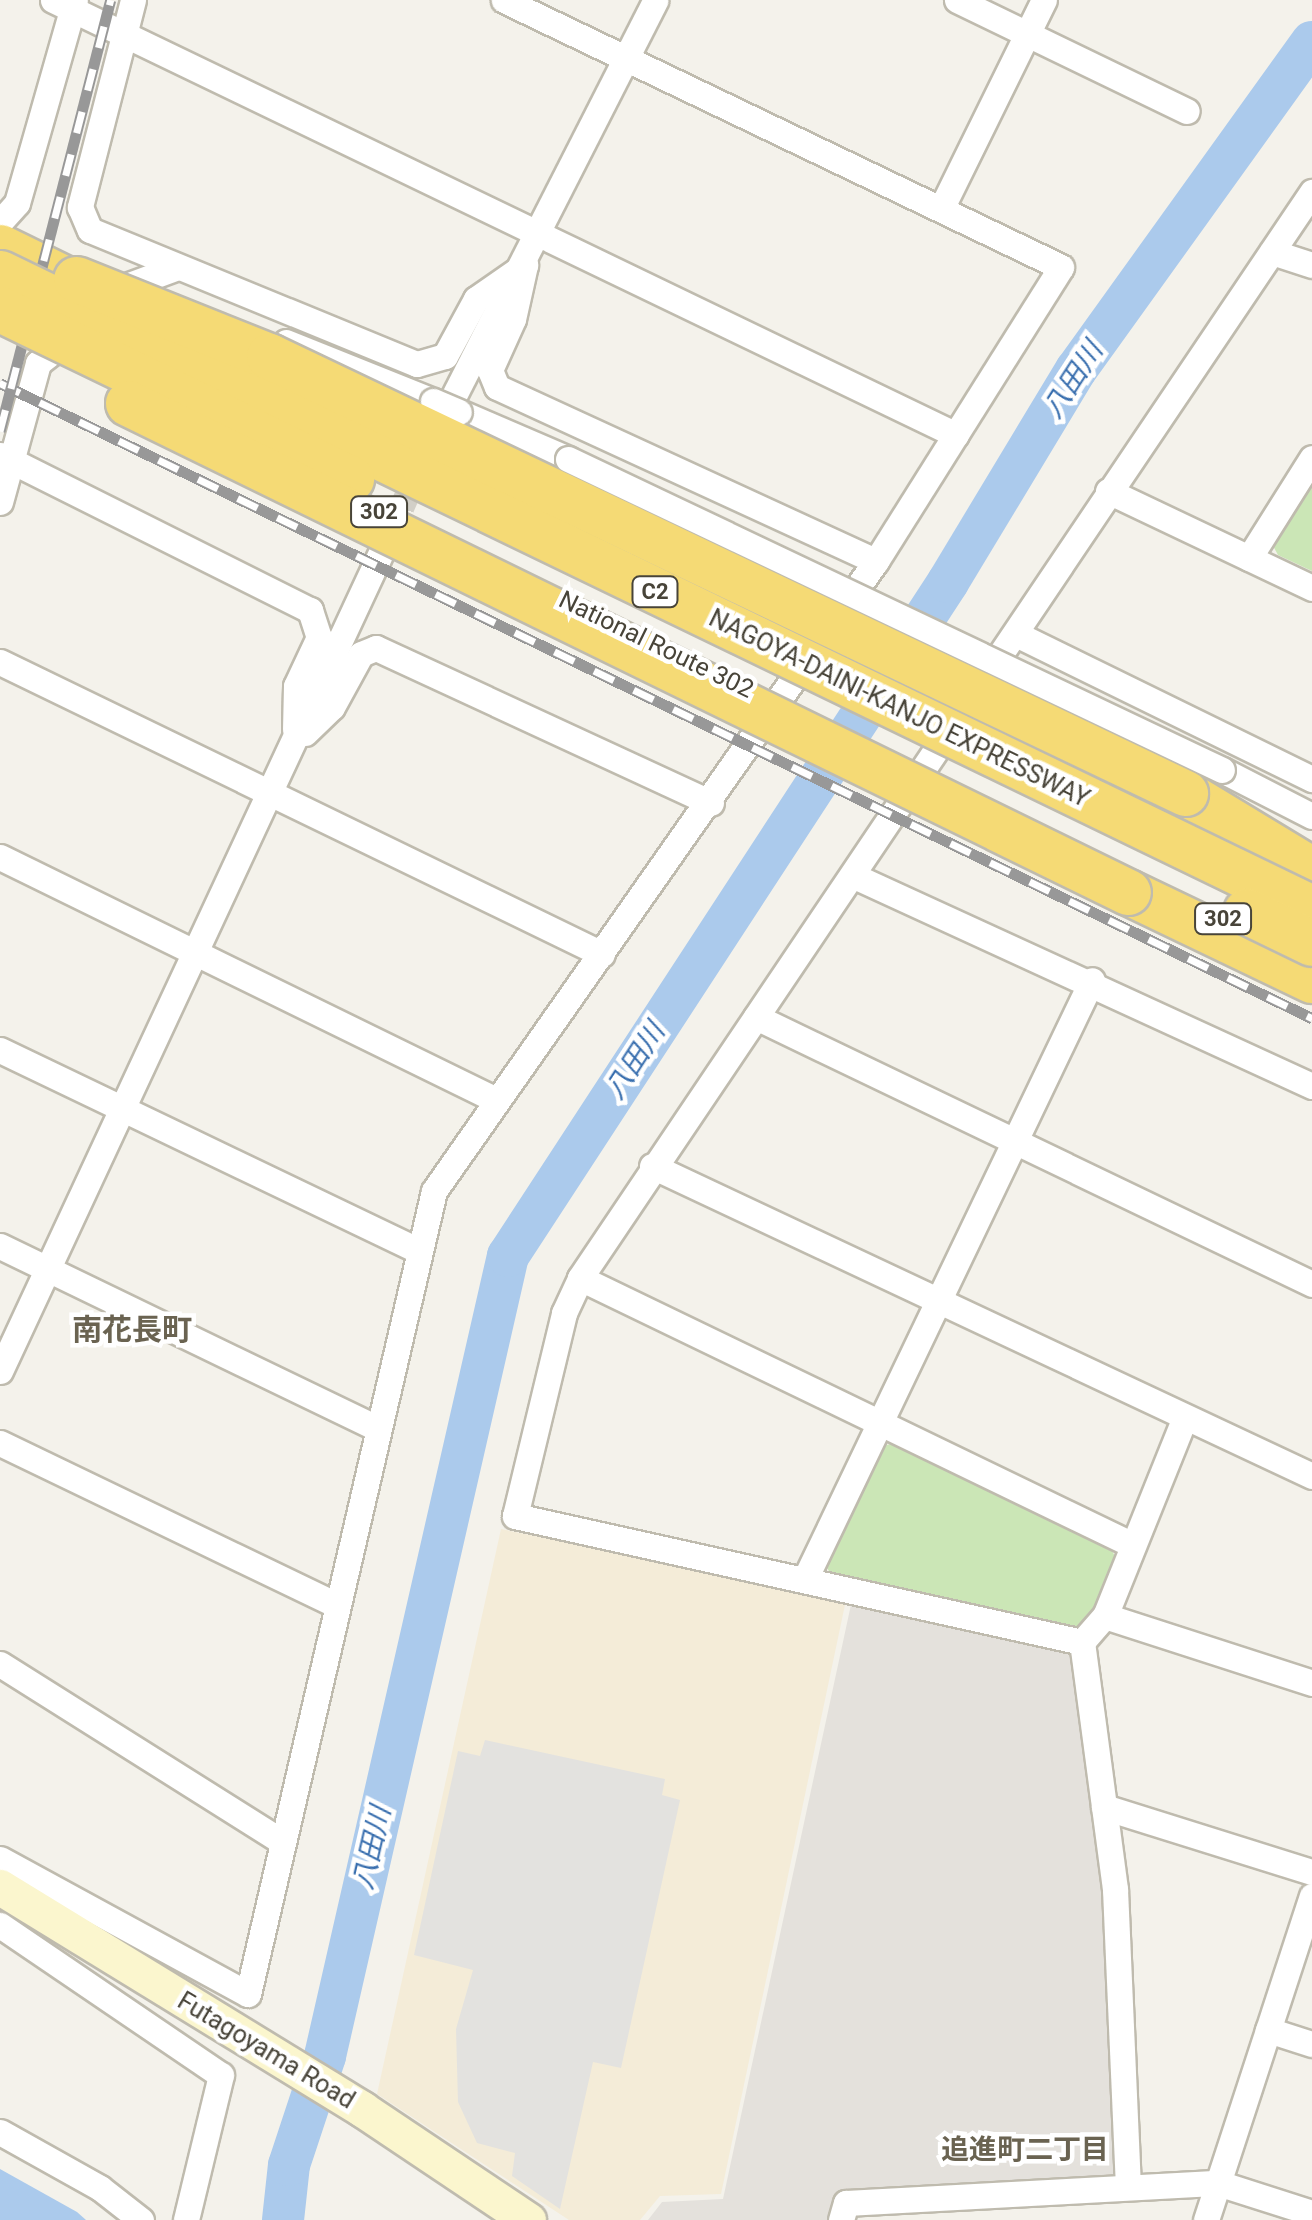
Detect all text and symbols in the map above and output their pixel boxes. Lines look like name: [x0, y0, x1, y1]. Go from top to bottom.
water label: 八田川: [1036, 336, 1110, 424]
road number: 302: [349, 495, 409, 529]
road number: C2: [630, 575, 680, 609]
street label: National Route 302: [554, 585, 758, 705]
street label: NAGOYA-DAINI-KANJO EXPRESSWAY: [704, 604, 1094, 814]
road number: 302: [1193, 902, 1253, 936]
water label: 八田川: [598, 1017, 672, 1105]
district label: 南花長町: [72, 1312, 192, 1348]
water label: 八田川: [346, 1803, 398, 1893]
street label: Futagoyama Road: [172, 1986, 360, 2116]
district label: 追進町二丁目: [941, 2133, 1109, 2167]

